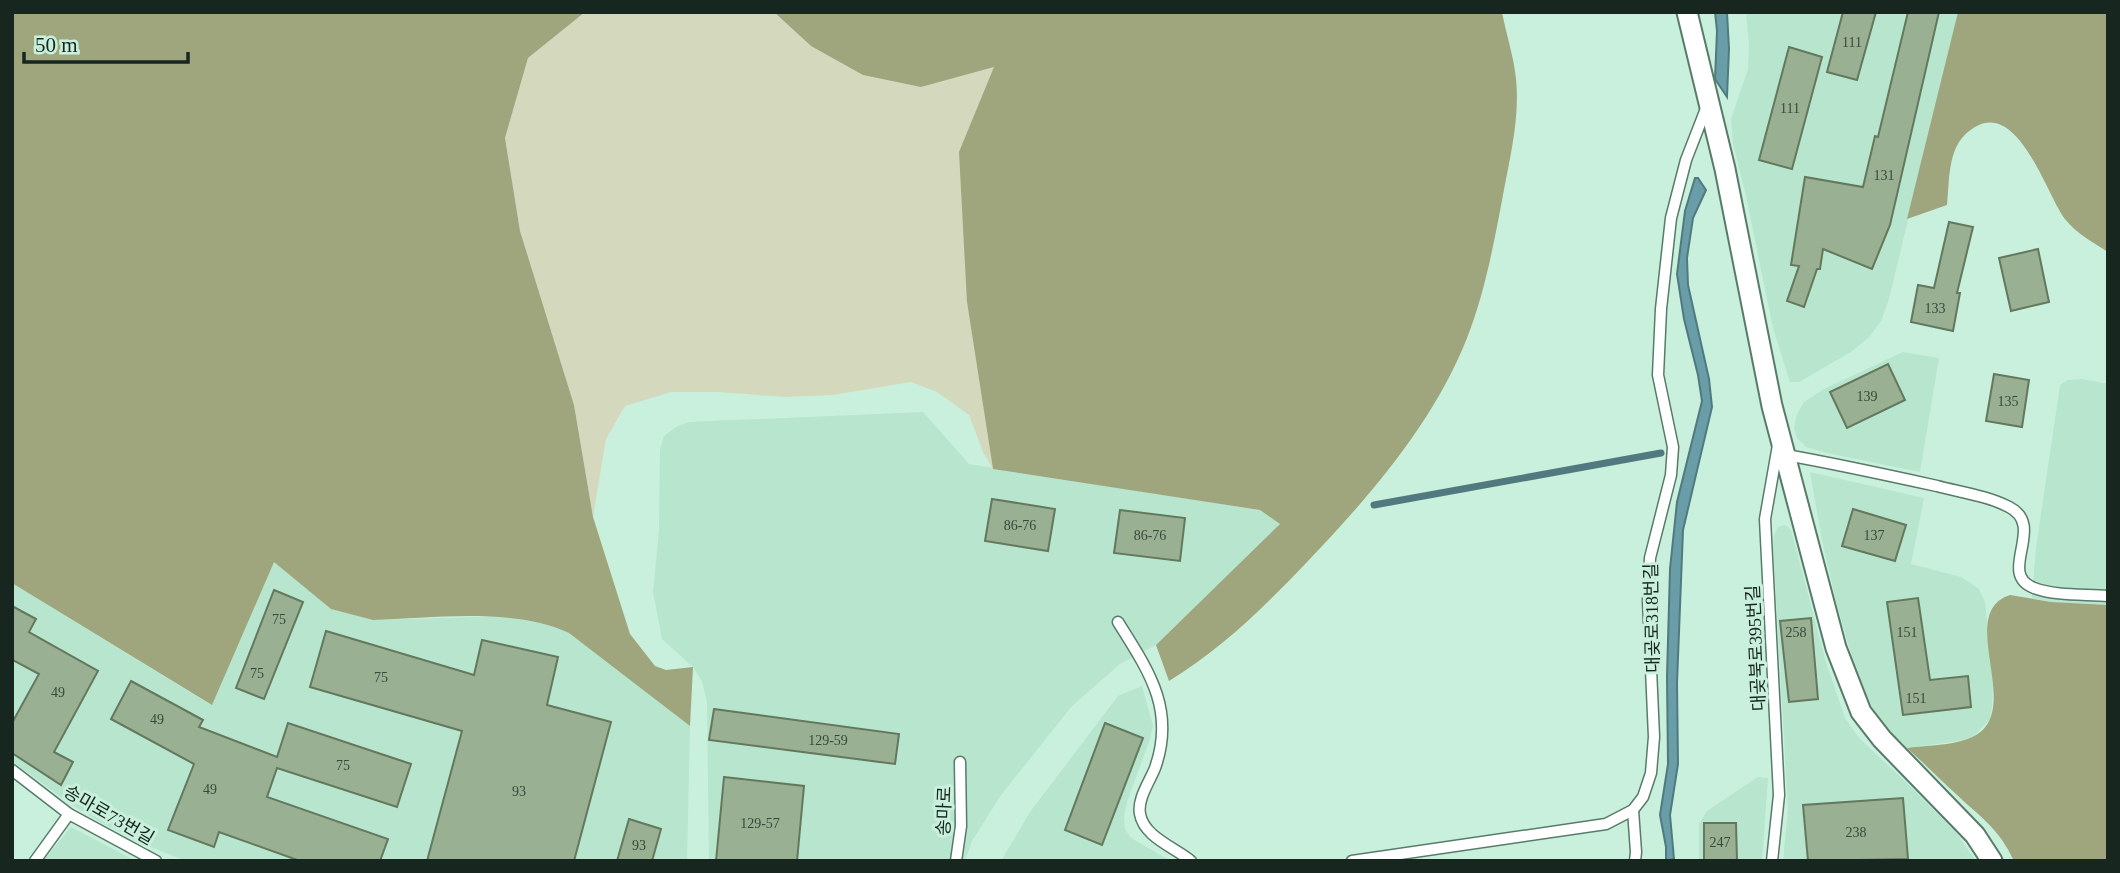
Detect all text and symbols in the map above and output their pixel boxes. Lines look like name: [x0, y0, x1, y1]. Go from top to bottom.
scale bar: [24, 21, 189, 65]
text: 50 m: [35, 33, 78, 57]
house number: 111: [1842, 35, 1862, 50]
house number: 111: [1780, 101, 1800, 116]
house number: 131: [1874, 168, 1895, 183]
house number: 133: [1925, 301, 1946, 316]
house number: 139: [1857, 389, 1878, 404]
house number: 135: [1998, 394, 2019, 409]
house number: 86-76: [1004, 518, 1036, 533]
house number: 86-76: [1134, 528, 1166, 543]
house number: 137: [1864, 528, 1885, 543]
street label: 대곶로318번길: [1641, 563, 1663, 673]
street label: 대곶북로395번길: [1743, 584, 1769, 712]
house number: 75: [272, 612, 286, 627]
house number: 258: [1786, 625, 1807, 640]
house number: 151: [1897, 625, 1918, 640]
house number: 75: [250, 666, 264, 681]
house number: 75: [374, 670, 388, 685]
house number: 49: [51, 685, 65, 700]
house number: 151: [1906, 691, 1927, 706]
house number: 49: [150, 712, 164, 727]
house number: 129-59: [808, 733, 848, 748]
house number: 75: [336, 758, 350, 773]
street label: 송마로73번길: [60, 781, 158, 849]
house number: 49: [203, 782, 217, 797]
house number: 93: [512, 784, 526, 799]
street label: 송마로: [933, 786, 955, 836]
house number: 129-57: [740, 816, 780, 831]
house number: 238: [1846, 825, 1867, 840]
house number: 247: [1710, 835, 1731, 850]
house number: 93: [632, 838, 646, 853]

